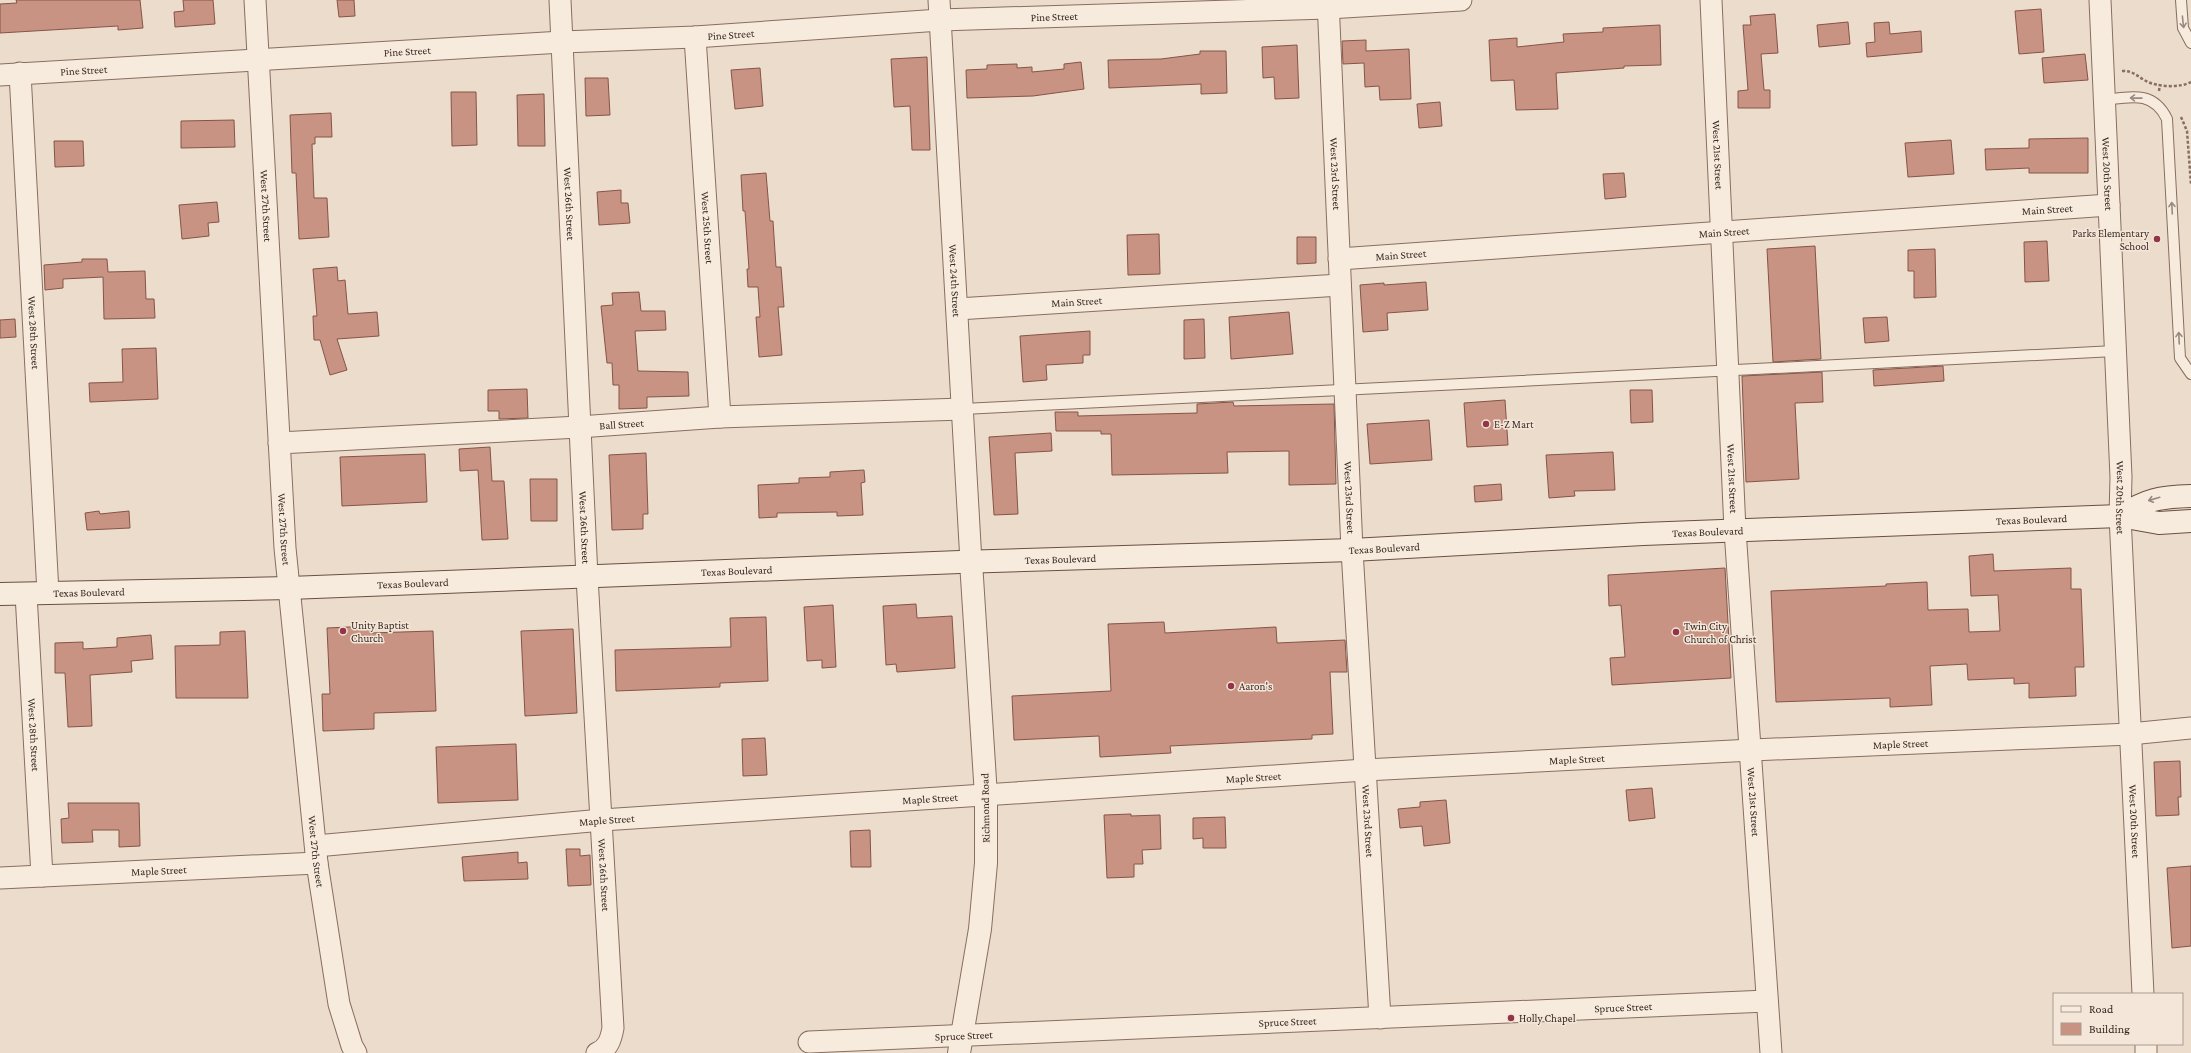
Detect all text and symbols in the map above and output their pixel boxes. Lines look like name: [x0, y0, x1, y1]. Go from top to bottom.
street label: Pine Street: [1031, 10, 1078, 23]
one-way arrow: [2179, 15, 2187, 28]
street label: Pine Street: [707, 27, 755, 42]
street label: Pine Street: [383, 44, 431, 58]
street label: Pine Street: [60, 63, 108, 77]
one-way arrow: [2130, 94, 2143, 102]
street label: West 21st Street: [1710, 120, 1726, 190]
street label: West 23rd Street: [1328, 137, 1343, 211]
street label: West 20th Street: [2100, 137, 2115, 211]
street label: West 26th Street: [562, 167, 577, 241]
street label: West 27th Street: [258, 169, 274, 242]
street label: West 25th Street: [699, 191, 716, 264]
street label: Main Street: [2021, 202, 2073, 217]
one-way arrow: [2168, 202, 2175, 215]
street label: Main Street: [1698, 224, 1750, 240]
place label: Parks Elementary School: [2072, 227, 2150, 252]
marker: Parks Elementary School: [2152, 234, 2162, 244]
street label: West 24th Street: [947, 244, 963, 318]
street label: Main Street: [1375, 247, 1427, 262]
street label: Main Street: [1051, 294, 1103, 309]
street label: West 28th Street: [26, 296, 42, 370]
one-way arrow: [2176, 332, 2183, 345]
street label: Ball Street: [599, 416, 645, 432]
place label: E-Z Mart: [1494, 418, 1534, 430]
marker: E-Z Mart: [1481, 419, 1491, 429]
street label: West 21st Street: [1725, 444, 1740, 514]
street label: West 23rd Street: [1342, 461, 1357, 534]
street label: West 20th Street: [2114, 461, 2127, 535]
street label: West 26th Street: [577, 491, 592, 564]
street label: West 27th Street: [276, 493, 293, 566]
one-way arrow: [2147, 496, 2160, 503]
street label: Texas Boulevard: [1996, 512, 2068, 527]
street label: Texas Boulevard: [1672, 524, 1744, 539]
street label: Texas Boulevard: [1348, 540, 1420, 556]
street label: Texas Boulevard: [1024, 552, 1096, 566]
street label: Texas Boulevard: [701, 563, 773, 578]
street label: Texas Boulevard: [377, 576, 449, 591]
street label: Texas Boulevard: [53, 585, 125, 599]
place label: Unity Baptist Church: [351, 619, 409, 644]
place label: Twin City Church of Christ: [1684, 620, 1757, 645]
marker: Unity Baptist Church: [338, 626, 348, 636]
marker: Twin City Church of Christ: [1671, 627, 1681, 637]
place label: Aaron's: [1239, 680, 1272, 692]
marker: Aaron's: [1226, 681, 1236, 691]
street label: West 28th Street: [26, 698, 42, 772]
street label: Maple Street: [1872, 737, 1929, 751]
street label: Maple Street: [1549, 752, 1605, 767]
street label: West 21st Street: [1745, 767, 1762, 837]
street label: Maple Street: [1225, 769, 1282, 785]
street label: Richmond Road: [978, 773, 992, 843]
street label: West 23rd Street: [1360, 784, 1376, 858]
street label: West 20th Street: [2127, 784, 2142, 859]
street label: Maple Street: [902, 791, 959, 806]
street label: Maple Street: [579, 812, 635, 828]
street label: West 27th Street: [306, 815, 327, 889]
street label: West 26th Street: [596, 838, 612, 912]
street label: Maple Street: [131, 863, 187, 878]
legend: [2053, 993, 2183, 1045]
street label: Spruce Street: [1594, 1000, 1653, 1015]
text: Road: [2089, 1002, 2114, 1016]
place label: Holly Chapel: [1519, 1012, 1576, 1025]
marker: Holly Chapel: [1506, 1013, 1516, 1023]
street label: Spruce Street: [1258, 1014, 1317, 1030]
text: Building: [2089, 1022, 2130, 1036]
street label: Spruce Street: [935, 1028, 993, 1043]

